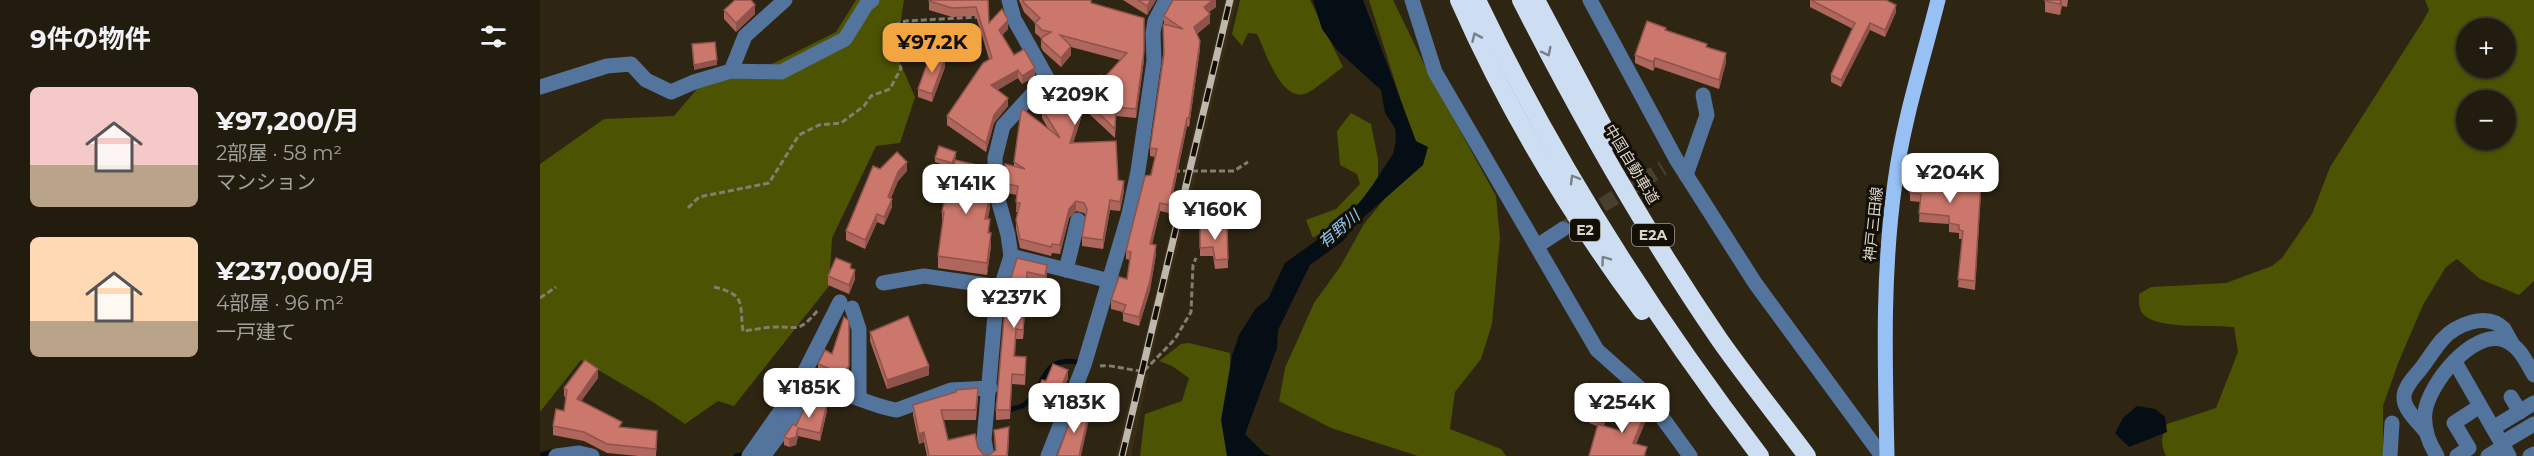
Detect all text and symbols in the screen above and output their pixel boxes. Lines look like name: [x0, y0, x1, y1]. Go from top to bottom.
map controls: [2456, 18, 2516, 150]
button: +: [2456, 18, 2516, 78]
icon: filters: [477, 20, 510, 53]
text: 9件の物件: [30, 23, 151, 55]
pin: ¥97.2K: [883, 23, 981, 74]
text: ¥97.2K: [897, 30, 967, 54]
one-way arrow: [1471, 33, 1483, 44]
one-way arrow: [1540, 46, 1551, 57]
pin: ¥209K: [1033, 75, 1117, 126]
text: ¥209K: [1041, 82, 1109, 106]
button: −: [2456, 90, 2516, 150]
text: ¥97,200/月: [216, 105, 360, 137]
icon: home: [78, 111, 150, 183]
street label: 中国自動車道: [1601, 121, 1663, 207]
text: 2部屋 · 58 m²: [216, 141, 342, 165]
pin: ¥204K: [1908, 153, 1992, 204]
text: ¥204K: [1916, 160, 1984, 184]
pin: ¥141K: [924, 164, 1008, 215]
text: マンション: [216, 170, 316, 194]
text: ¥141K: [936, 171, 996, 195]
one-way arrow: [1570, 175, 1582, 185]
street label: 神戸三田線: [1860, 186, 1886, 262]
pin: ¥160K: [1173, 190, 1257, 241]
text: ¥160K: [1183, 197, 1247, 221]
water label: 有野川: [1315, 205, 1365, 252]
road number: E2: [1570, 219, 1600, 241]
road number: E2A: [1632, 224, 1674, 246]
text: ¥237,000/月: [216, 255, 376, 287]
one-way arrow: [1601, 256, 1612, 267]
icon: home: [78, 261, 150, 333]
pin: ¥237K: [972, 278, 1056, 329]
text: ¥237K: [981, 285, 1047, 309]
text: 4部屋 · 96 m²: [216, 291, 344, 315]
text: 一戸建て: [216, 320, 296, 344]
pin: ¥185K: [767, 368, 851, 419]
text: ¥185K: [777, 375, 841, 399]
pin: ¥183K: [1032, 383, 1116, 434]
pin: ¥254K: [1580, 383, 1664, 434]
text: ¥183K: [1043, 390, 1106, 414]
text: ¥254K: [1589, 390, 1656, 414]

